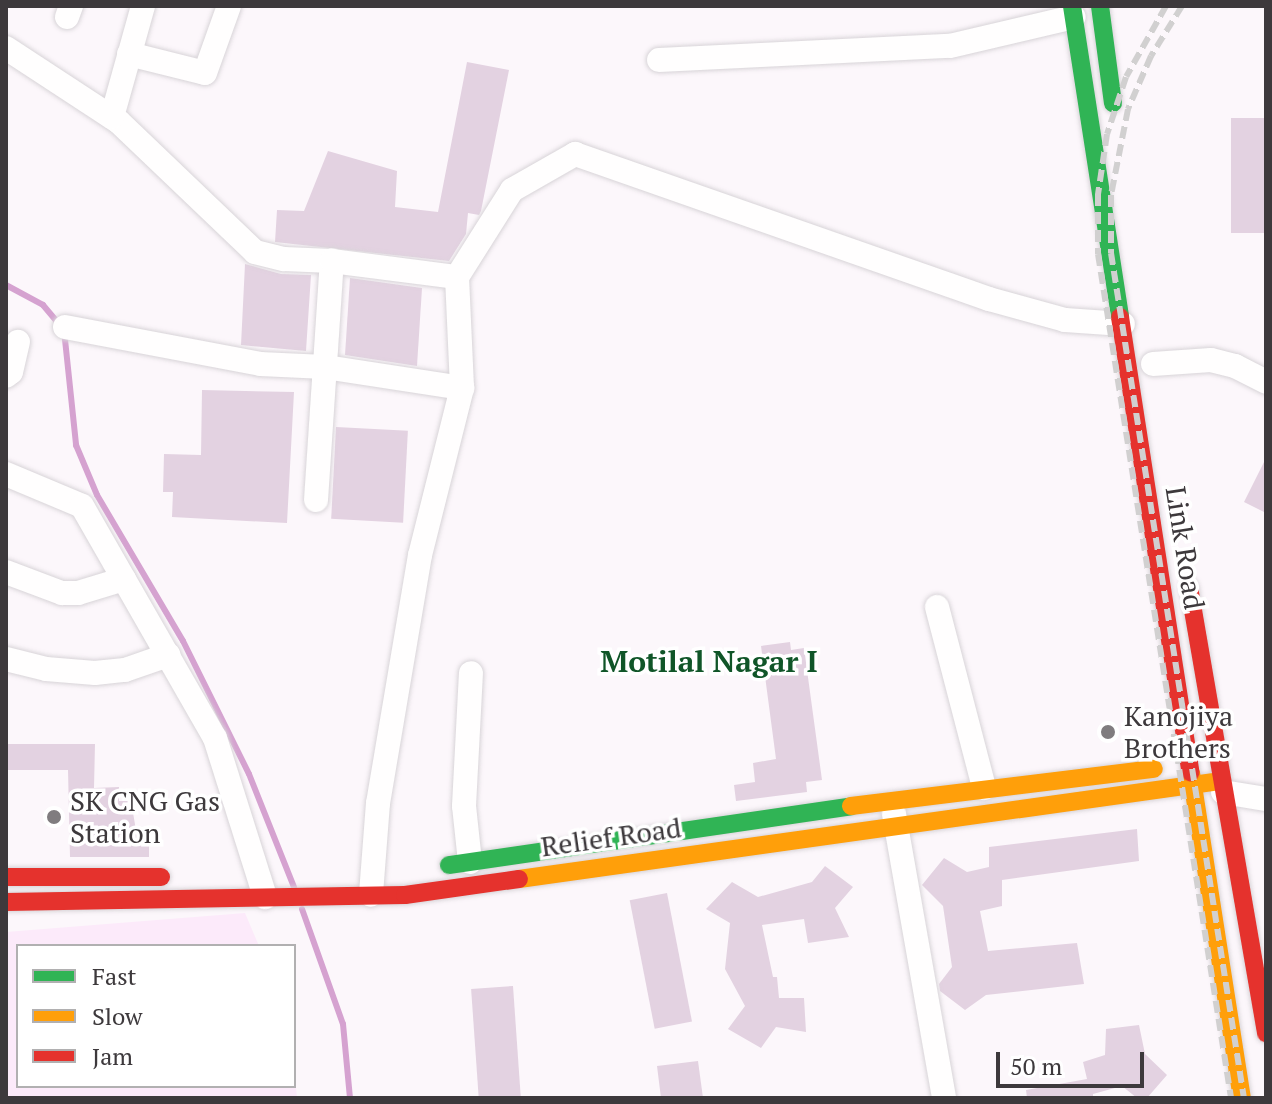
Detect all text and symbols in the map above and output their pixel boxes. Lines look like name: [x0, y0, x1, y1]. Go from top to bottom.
street label: Link Road: [1159, 484, 1211, 612]
district label: Motilal Nagar I: [600, 643, 818, 679]
place label: Kanojiya Brothers: [1124, 699, 1233, 765]
marker: Kanojiya Brothers: [1099, 723, 1117, 741]
place label: SK CNG Gas Station: [70, 784, 220, 850]
marker: SK CNG Gas Station: [45, 808, 63, 826]
street label: Relief Road: [539, 811, 683, 863]
legend: [16, 944, 296, 1088]
text: Fast: [92, 960, 136, 992]
text: Slow: [92, 1000, 143, 1032]
scale bar: [1000, 1036, 1148, 1086]
text: Jam: [92, 1040, 133, 1072]
text: 50 m: [1010, 1050, 1062, 1082]

